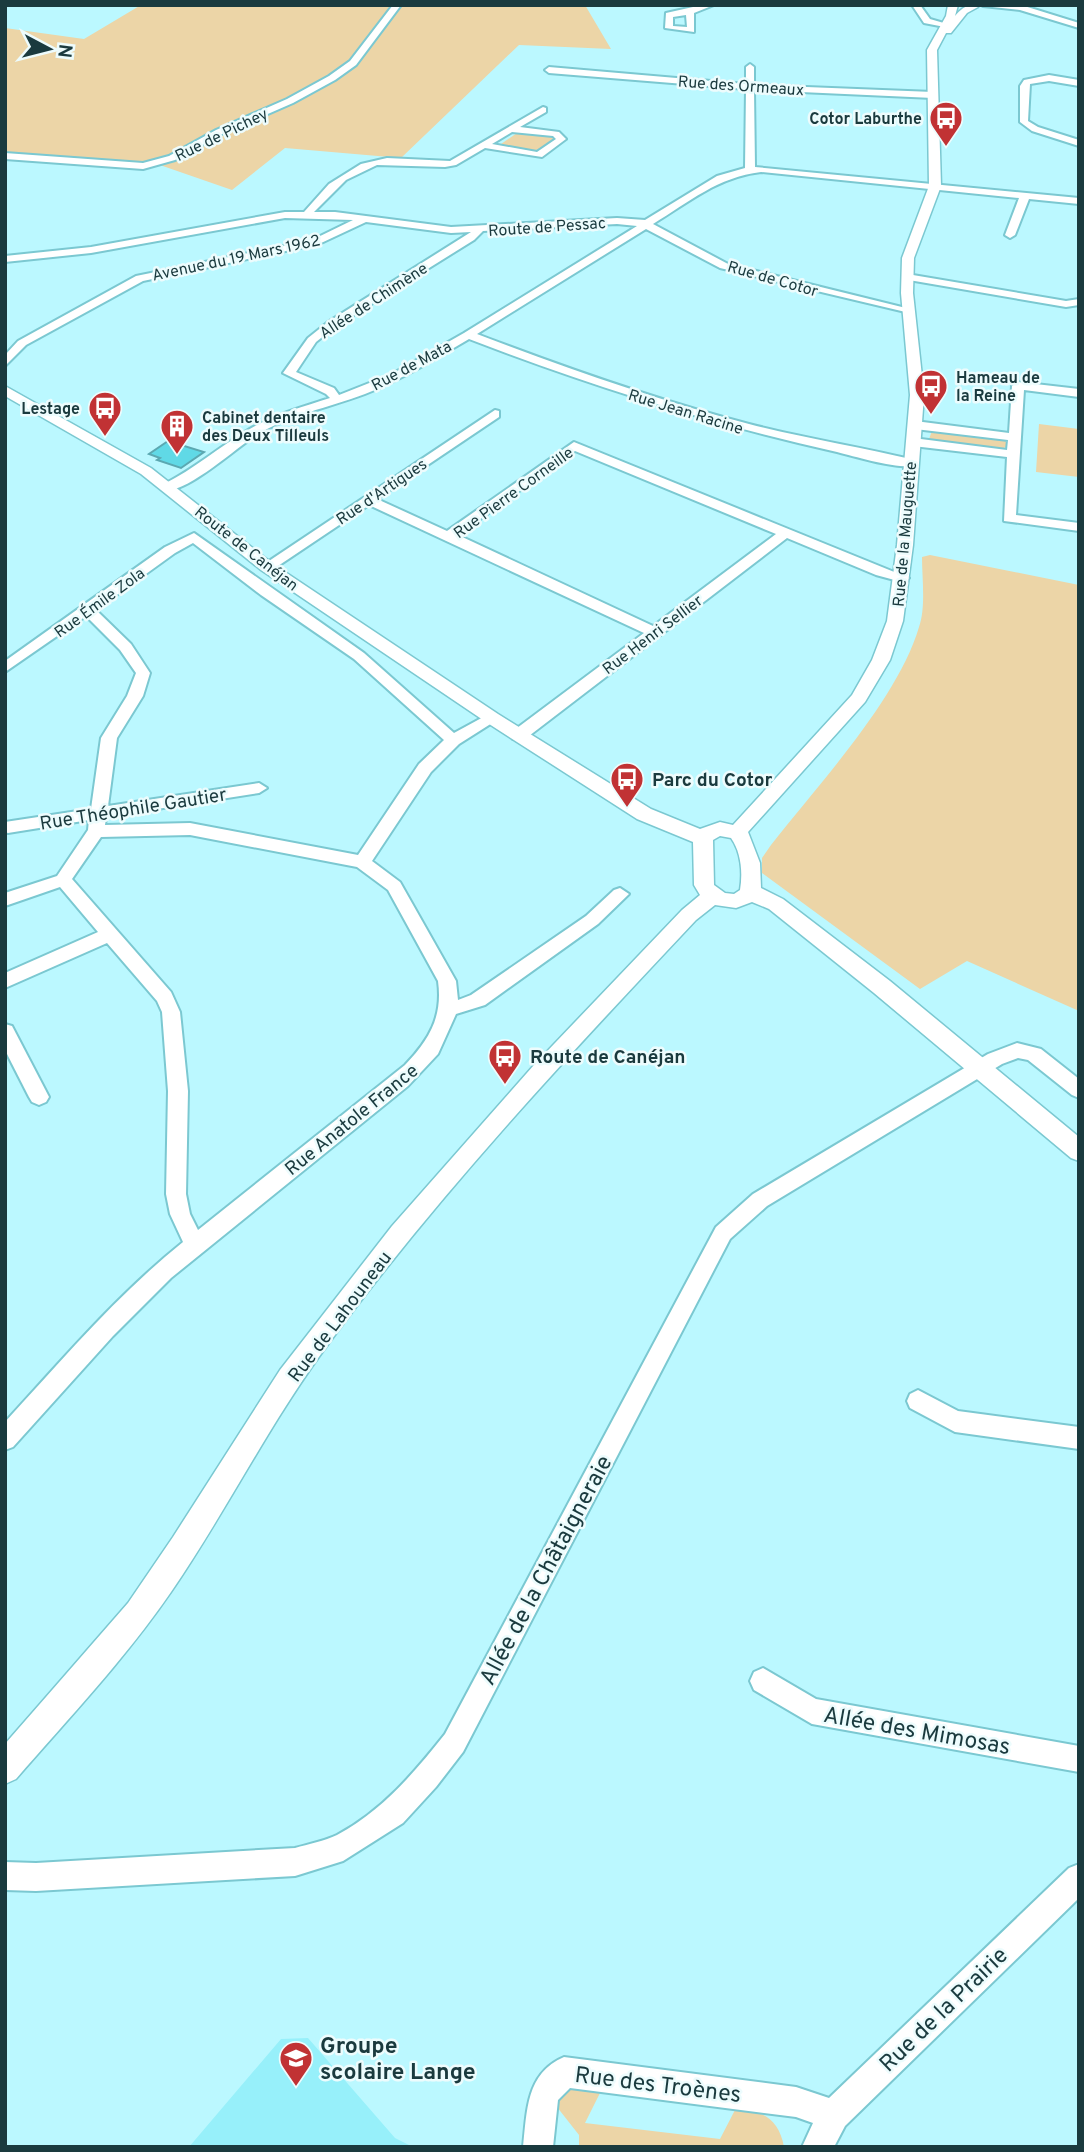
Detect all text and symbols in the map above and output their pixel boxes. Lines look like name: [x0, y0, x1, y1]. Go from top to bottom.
north arrow: [14, 14, 84, 84]
text: N: [51, 43, 77, 59]
street label: Rue des Ormeaux: [677, 73, 805, 101]
bus stop icon: Cotor Laburthe: [927, 99, 965, 148]
street label: Rue de Pichey: [172, 105, 272, 167]
place label: Cotor Laburthe: [809, 110, 922, 130]
street label: Route de Pessac: [488, 214, 607, 242]
street label: Avenue du 19 Mars 1962: [150, 231, 322, 287]
street label: Rue de Cotor: [725, 257, 820, 302]
street label: Allée de Chimène: [316, 259, 432, 344]
street label: Rue de Mata: [368, 337, 455, 396]
bus stop icon: Hameau de la Reine: [912, 367, 950, 416]
place label: Hameau de la Reine: [956, 369, 1040, 407]
street label: Rue Jean Racine: [625, 386, 745, 440]
bus stop icon: Lestage: [86, 389, 124, 438]
place label: Lestage: [21, 400, 80, 420]
building icon: Cabinet dentaire des Deux Tilleuls: [158, 407, 196, 456]
place label: Cabinet dentaire des Deux Tilleuls: [202, 409, 329, 447]
street label: Rue Pierre Corneille: [450, 443, 578, 544]
street label: Rue d'Artigues: [333, 455, 431, 530]
street label: Rue de la Mauguette: [890, 461, 922, 608]
street label: Route de Canéjan: [190, 503, 302, 596]
street label: Rue Émile Zola: [50, 562, 149, 643]
street label: Rue Henri Sellier: [599, 591, 707, 680]
bus stop icon: Parc du Cotor: [608, 760, 646, 809]
place label: Parc du Cotor: [652, 769, 772, 793]
street label: Rue Théophile Gautier: [38, 783, 229, 837]
bus stop icon: Route de Canéjan: [486, 1037, 524, 1086]
place label: Route de Canéjan: [530, 1046, 686, 1070]
street label: Rue Anatole France: [281, 1059, 424, 1182]
street label: Rue de Lahouneau: [284, 1247, 398, 1387]
street label: Allée de la Châtaigneraie: [474, 1451, 620, 1691]
street label: Allée des Mimosas: [821, 1702, 1012, 1763]
street label: Rue de la Prairie: [874, 1942, 1015, 2079]
place label: Groupe scolaire Lange: [320, 2033, 476, 2088]
school or university icon: Groupe scolaire Lange: [277, 2039, 315, 2088]
street label: Rue des Troènes: [573, 2062, 743, 2111]

